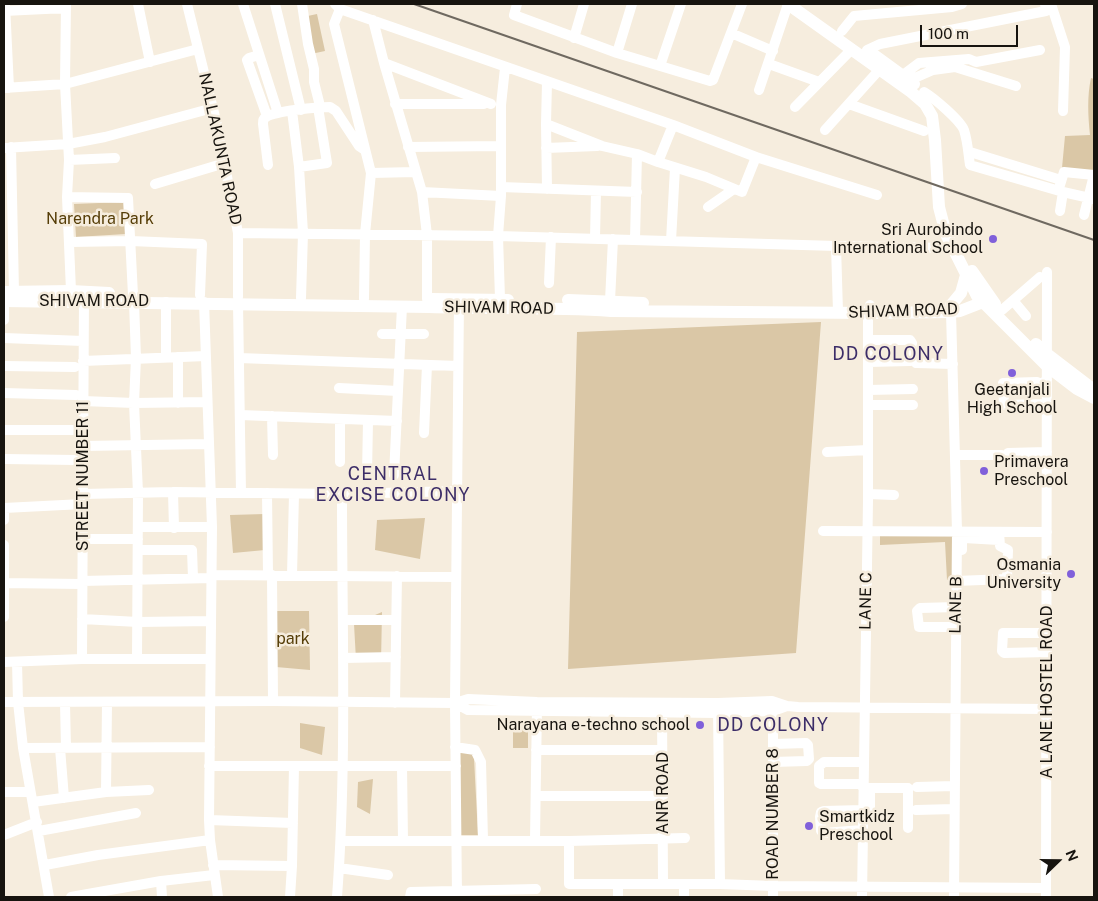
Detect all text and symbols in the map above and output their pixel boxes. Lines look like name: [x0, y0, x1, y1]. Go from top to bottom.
scale bar: [923, 15, 1020, 47]
text: 100 m: [928, 25, 969, 42]
street label: NALLAKUNTA ROAD: [194, 71, 246, 227]
park label: Narendra Park: [46, 209, 154, 229]
place label: Sri Aurobindo International School: [833, 220, 983, 258]
marker: Sri Aurobindo International School: [987, 233, 999, 245]
street label: SHIVAM ROAD: [39, 291, 149, 311]
street label: SHIVAM ROAD: [444, 297, 554, 319]
street label: SHIVAM ROAD: [848, 299, 958, 323]
district label: DD COLONY: [831, 343, 945, 365]
marker: Geetanjali High School: [1006, 367, 1018, 379]
place label: Geetanjali High School: [967, 380, 1057, 418]
street label: STREET NUMBER 11: [73, 401, 93, 551]
place label: Primavera Preschool: [994, 452, 1069, 490]
district label: CENTRAL EXCISE COLONY: [314, 463, 472, 506]
marker: Primavera Preschool: [978, 465, 990, 477]
place label: Osmania University: [987, 555, 1061, 593]
marker: Osmania University: [1065, 568, 1077, 580]
street label: LANE C: [856, 572, 876, 630]
street label: LANE B: [946, 576, 966, 634]
street label: A LANE HOSTEL ROAD: [1037, 605, 1057, 779]
park label: park: [276, 629, 310, 649]
district label: DD COLONY: [716, 714, 830, 736]
place label: Narayana e-techno school: [497, 715, 690, 735]
marker: Narayana e-techno school: [694, 719, 706, 731]
street label: ROAD NUMBER 8: [763, 748, 783, 880]
street label: ANR ROAD: [653, 752, 673, 834]
place label: Smartkidz Preschool: [819, 807, 895, 845]
marker: Smartkidz Preschool: [803, 820, 815, 832]
north arrow: [1033, 836, 1083, 886]
text: N: [1062, 847, 1081, 863]

